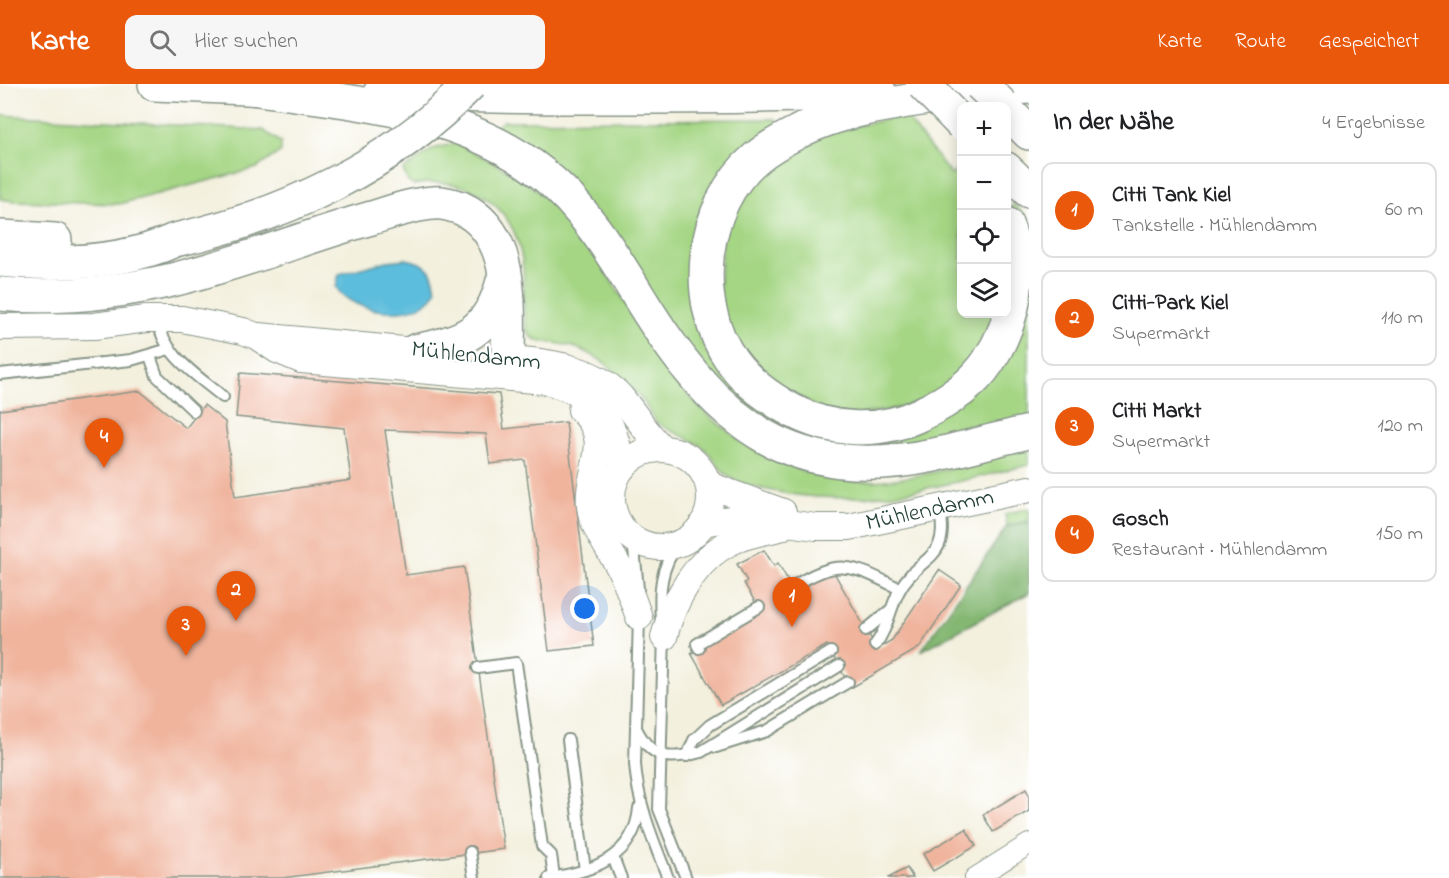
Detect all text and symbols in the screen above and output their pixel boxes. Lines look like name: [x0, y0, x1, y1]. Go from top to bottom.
search box: [125, 15, 545, 69]
text: Karte: [30, 22, 89, 63]
icon: search: [146, 26, 179, 59]
text: Hier suchen: [194, 26, 298, 58]
text: Karte: [1157, 27, 1202, 57]
text: Route: [1235, 27, 1286, 57]
text: Gespeichert: [1319, 27, 1419, 57]
map controls: [957, 102, 1011, 318]
button: +: [957, 102, 1011, 156]
text: In der Nähe: [1053, 104, 1174, 142]
text: 4 Ergebnisse: [1322, 109, 1425, 138]
button: −: [957, 156, 1011, 210]
text: Citti Tank Kiel: [1112, 180, 1231, 212]
text: 1: [1071, 196, 1078, 225]
text: 60 m: [1385, 196, 1423, 225]
button: locate: [957, 210, 1011, 264]
text: Tankstelle · Mühlendamm: [1112, 212, 1317, 241]
button: layers: [957, 264, 1011, 318]
text: Citti-Park Kiel: [1112, 288, 1228, 320]
text: 2: [1070, 304, 1079, 333]
text: 110 m: [1381, 304, 1423, 333]
text: Supermarkt: [1112, 320, 1210, 349]
street label: Mühlendamm: [410, 333, 542, 381]
text: Citti Markt: [1112, 396, 1201, 428]
text: 3: [1070, 412, 1079, 441]
text: 120 m: [1378, 412, 1423, 441]
pin: 4: [84, 418, 124, 468]
text: Supermarkt: [1112, 428, 1210, 457]
street label: Mühlendamm: [863, 480, 997, 542]
text: Gosch: [1112, 504, 1169, 536]
text: 4: [1070, 520, 1079, 549]
text: 150 m: [1376, 520, 1423, 549]
text: Restaurant · Mühlendamm: [1112, 536, 1327, 565]
pin: 2: [216, 572, 256, 621]
pin: 1: [772, 578, 812, 627]
your location: [570, 594, 599, 623]
pin: 3: [166, 606, 206, 656]

